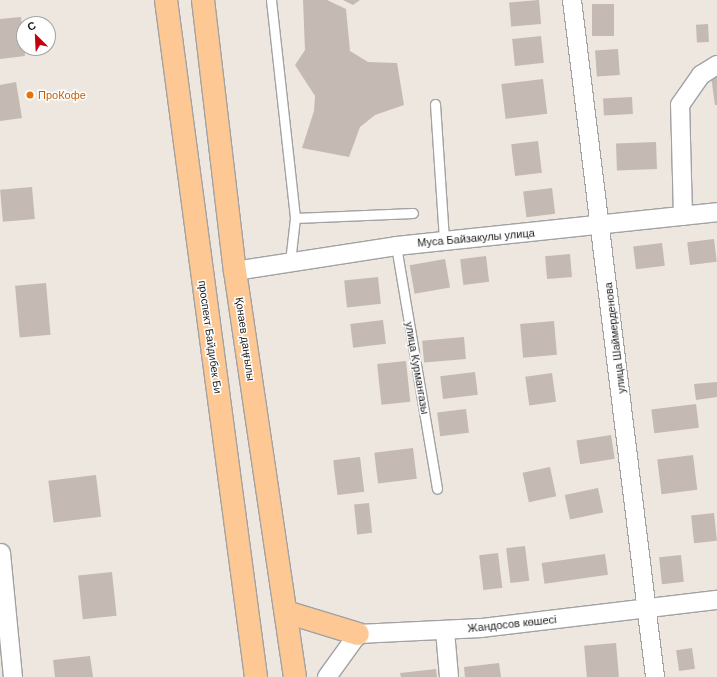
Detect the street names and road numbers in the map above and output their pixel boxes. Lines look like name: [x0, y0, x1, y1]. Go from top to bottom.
street label: Муса Байзакулы улица: [417, 226, 535, 250]
street label: проспект Байдибек Би: [196, 279, 224, 395]
street label: улица Шаймерденова: [602, 282, 628, 394]
street label: Қонаев даңғылы: [233, 296, 257, 382]
street label: улица Курмангазы: [402, 321, 432, 415]
street label: Жандосов көшесі: [467, 613, 557, 635]

